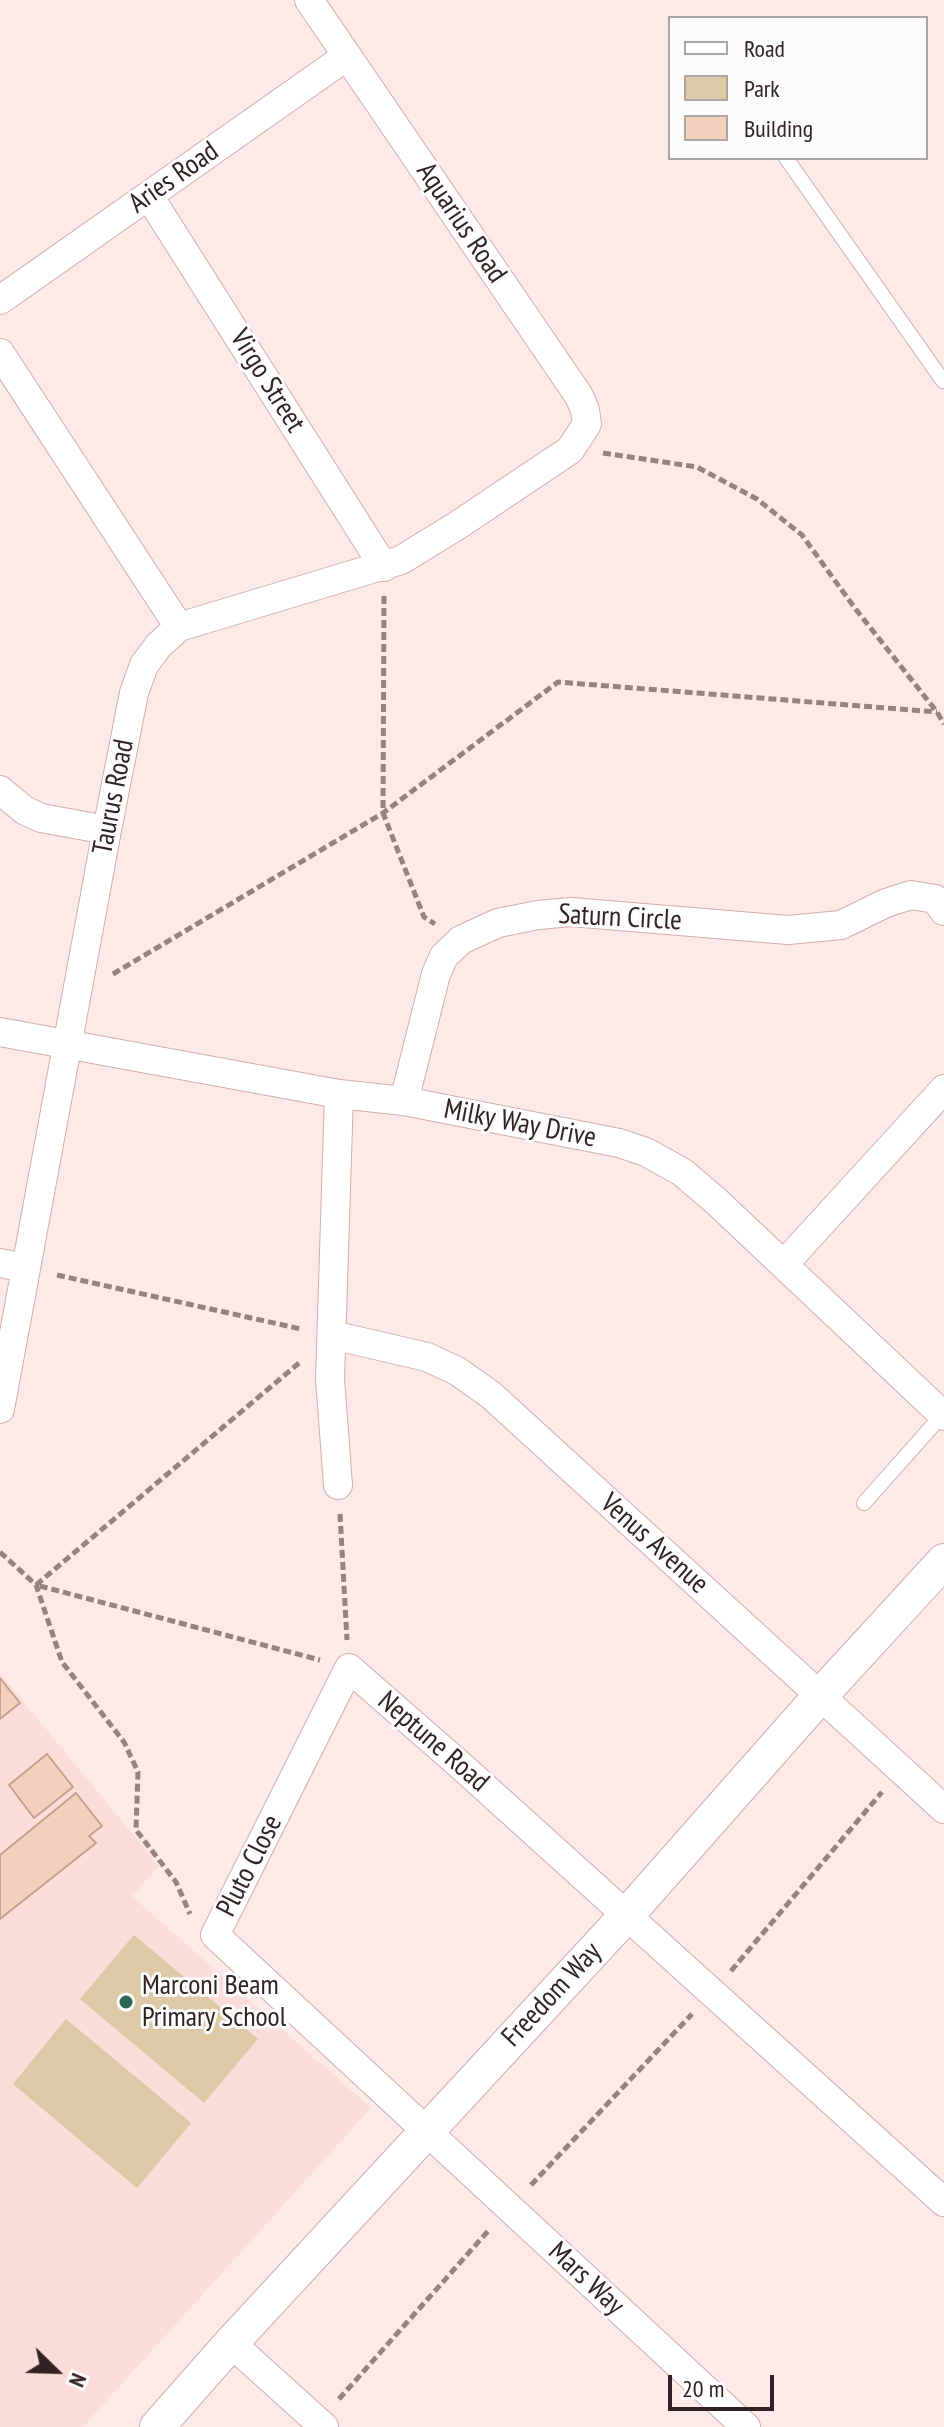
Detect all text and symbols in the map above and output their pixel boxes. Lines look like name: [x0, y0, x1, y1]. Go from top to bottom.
legend: [668, 16, 928, 160]
text: Road: [744, 33, 785, 64]
text: Park: [744, 73, 780, 104]
text: Building: [744, 113, 813, 144]
street label: Aries Road: [123, 135, 225, 221]
street label: Aquarius Road: [409, 157, 513, 289]
street label: Virgo Street: [222, 323, 312, 439]
street label: Taurus Road: [86, 737, 142, 857]
street label: Saturn Circle: [557, 898, 683, 938]
street label: Milky Way Drive: [441, 1093, 599, 1155]
street label: Venus Avenue: [593, 1487, 715, 1601]
street label: Neptune Road: [371, 1685, 495, 1799]
street label: Pluto Close: [210, 1810, 290, 1922]
street label: Freedom Way: [495, 1936, 609, 2054]
place label: Marconi Beam Primary School: [142, 1969, 286, 2035]
marker: Marconi Beam Primary School: [117, 1993, 135, 2011]
street label: Mars Way: [541, 2235, 631, 2323]
north arrow: [16, 2331, 96, 2411]
scale bar: [672, 2359, 778, 2409]
text: N: [63, 2369, 93, 2391]
text: 20 m: [682, 2373, 724, 2404]

